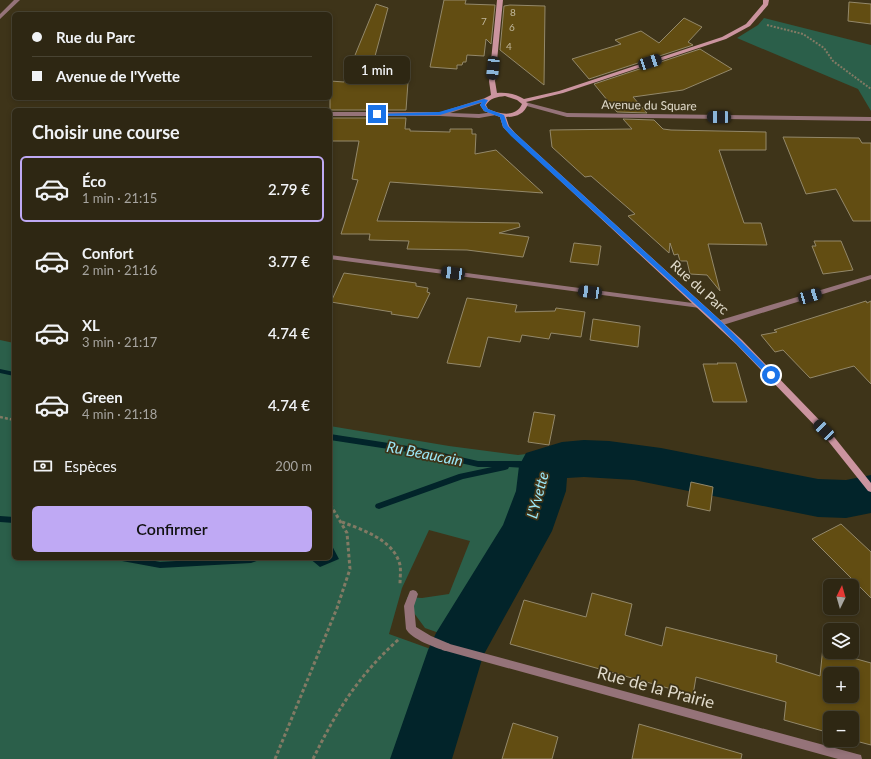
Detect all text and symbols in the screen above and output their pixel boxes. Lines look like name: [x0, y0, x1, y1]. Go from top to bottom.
house number: 8: [510, 6, 516, 18]
house number: 7: [481, 15, 487, 27]
house number: 6: [509, 21, 515, 33]
text: Rue du Parc: [56, 28, 135, 46]
house number: 4: [506, 40, 512, 52]
car: [637, 53, 663, 71]
car: [486, 55, 500, 81]
callout: 1 min: [344, 56, 410, 84]
text: 1 min: [361, 62, 393, 78]
text: Avenue de l'Yvette: [56, 67, 180, 85]
street label: Avenue du Square: [601, 97, 697, 113]
route end: [368, 105, 386, 123]
car: [707, 111, 731, 123]
text: Choisir une course: [32, 121, 180, 143]
icon: car: [34, 171, 70, 207]
text: Éco: [82, 172, 106, 190]
text: 2.79 €: [268, 180, 310, 198]
text: 1 min · 21:15: [82, 190, 157, 206]
icon: car: [34, 243, 70, 279]
text: Confort: [82, 244, 134, 262]
text: 3.77 €: [268, 252, 310, 270]
street label: Rue du Parc: [667, 256, 733, 318]
text: 2 min · 21:16: [82, 262, 157, 278]
car: [440, 266, 466, 280]
car: [577, 285, 603, 299]
car: [797, 287, 823, 305]
icon: car: [34, 315, 70, 351]
text: XL: [82, 316, 100, 334]
text: 4.74 €: [268, 324, 310, 342]
text: 3 min · 21:17: [82, 334, 157, 350]
route start: [762, 366, 780, 384]
icon: car: [34, 387, 70, 423]
text: Green: [82, 388, 123, 406]
text: 4.74 €: [268, 396, 310, 414]
text: 4 min · 21:18: [82, 406, 157, 422]
car: [811, 417, 837, 443]
water label: Ru Beaucain: [385, 437, 465, 469]
icon: cash: [32, 455, 54, 477]
text: Espèces: [64, 457, 117, 475]
text: 200 m: [275, 458, 312, 474]
water label: L'Yvette: [522, 470, 552, 520]
button: Confirmer: [32, 506, 312, 552]
north arrow: [823, 579, 859, 615]
map controls: [823, 579, 859, 747]
button: layers: [823, 623, 859, 659]
street label: Rue de la Prairie: [595, 661, 717, 713]
button: +: [823, 667, 859, 703]
button: −: [823, 711, 859, 747]

